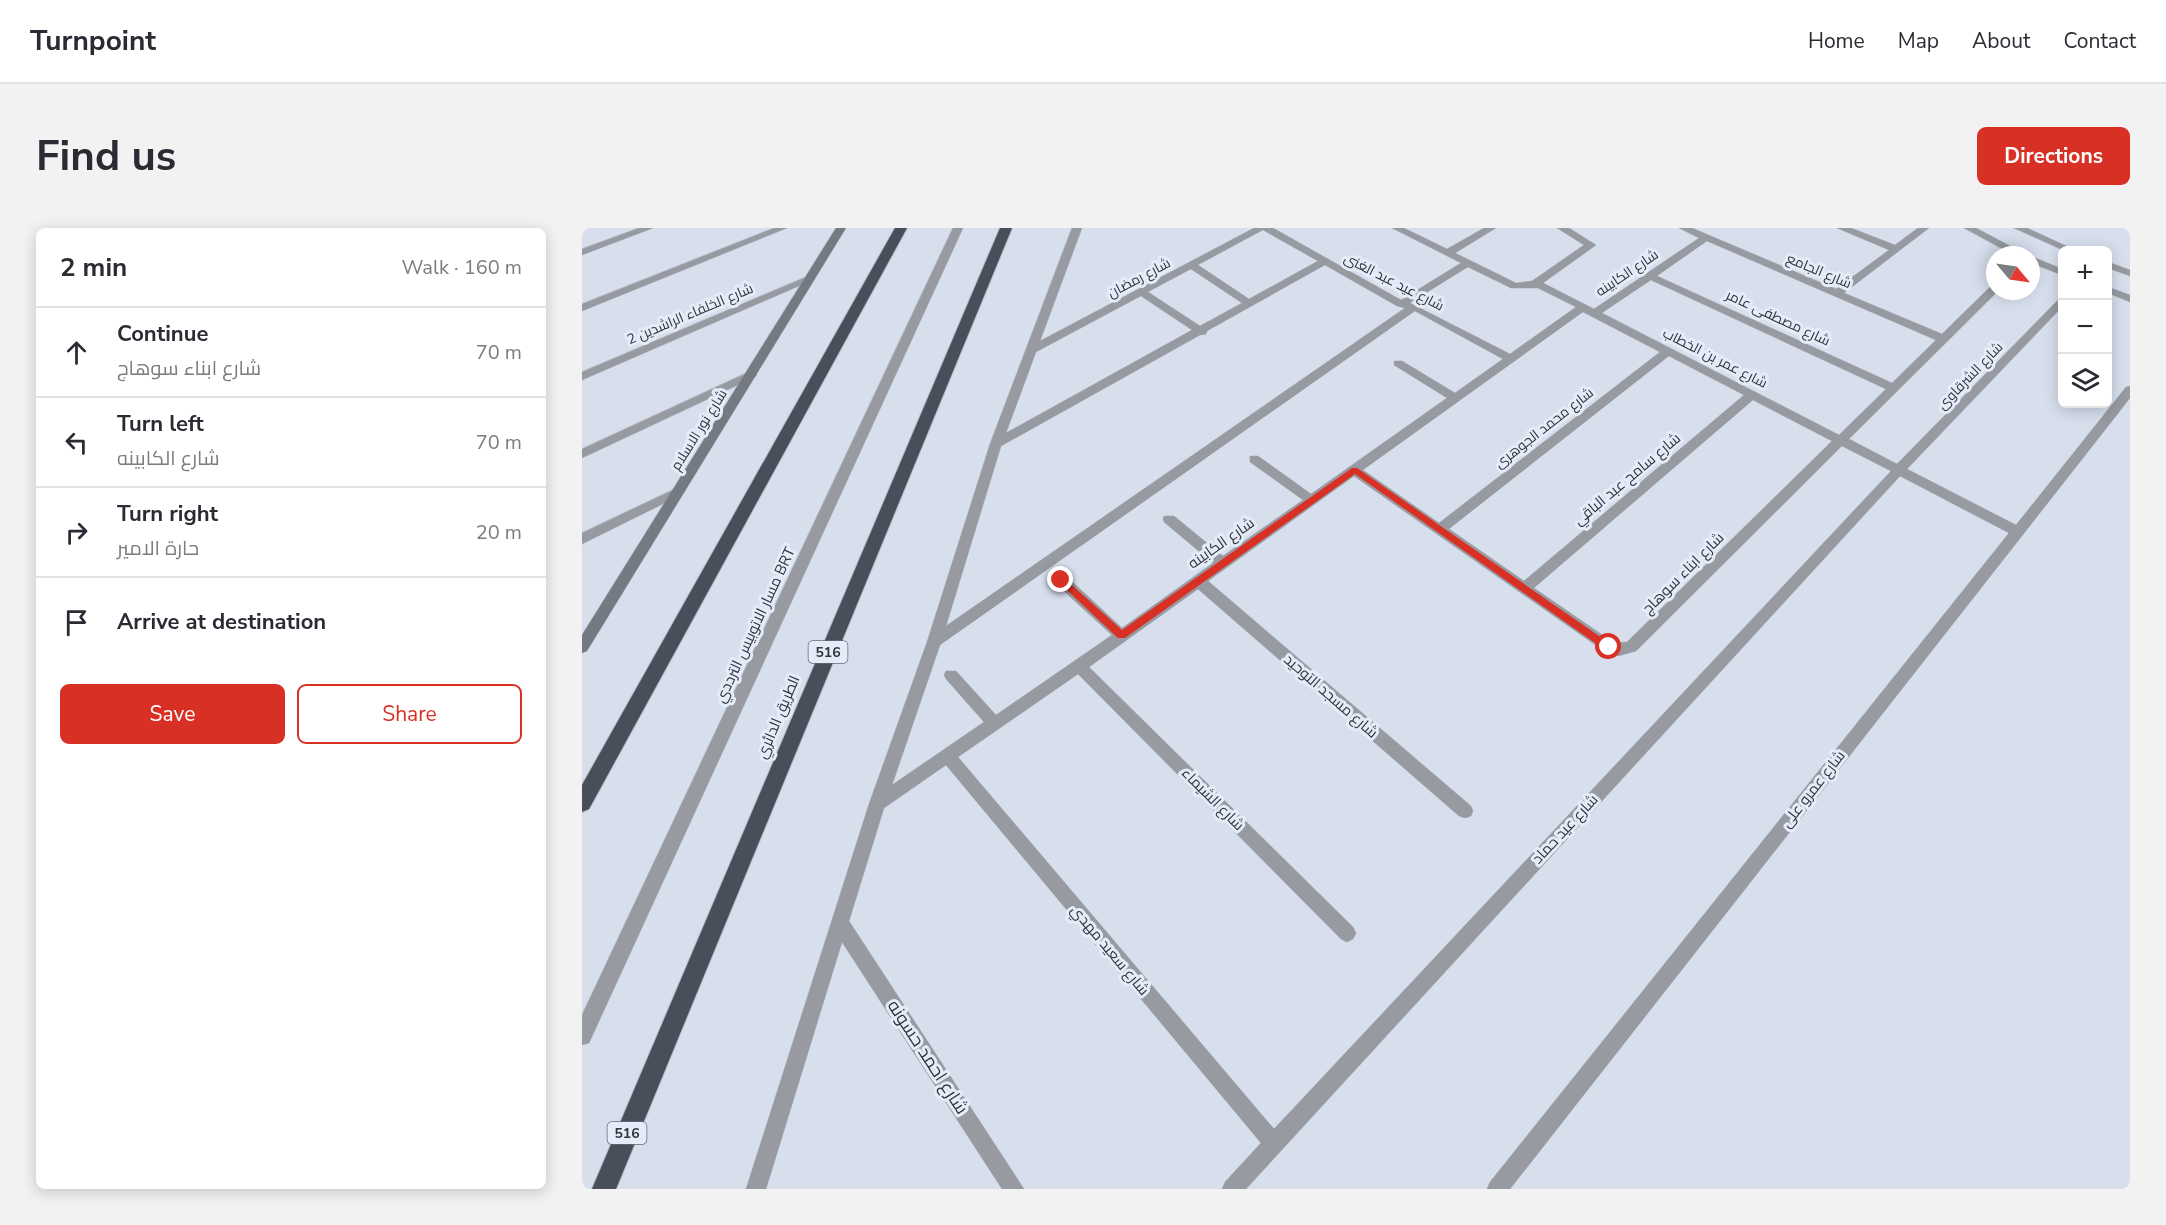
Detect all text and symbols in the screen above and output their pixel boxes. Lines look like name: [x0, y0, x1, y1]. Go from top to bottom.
text: Turnpoint: [30, 22, 156, 60]
text: Home: [1808, 27, 1865, 55]
text: Map: [1898, 27, 1939, 55]
text: About: [1972, 27, 2030, 55]
text: Contact: [2063, 27, 2136, 55]
button: Directions: [1977, 127, 2130, 185]
text: Find us: [36, 128, 176, 185]
street label: شارع الكابينه: [1592, 245, 1662, 301]
north arrow: [1986, 246, 2040, 300]
map controls: [2058, 246, 2112, 408]
button: +: [2058, 246, 2112, 300]
street label: شارع عيد عبد الغنى: [1341, 249, 1447, 315]
street label: شارع الجامع: [1784, 249, 1854, 293]
text: 2 min: [60, 250, 127, 285]
street label: شارع رمضان: [1104, 253, 1174, 303]
text: Walk · 160 m: [402, 254, 522, 281]
street label: شارع الخلفاء الراشدين 2: [624, 279, 756, 349]
street label: شارع مصطفى عامر: [1722, 285, 1833, 350]
button: −: [2058, 300, 2112, 354]
text: Continue: [117, 319, 208, 349]
street label: شارع عمر بن الخطاب: [1659, 323, 1771, 393]
icon: ahead: [60, 336, 93, 369]
street label: شارع الشرقاوى: [1933, 338, 2007, 414]
text: 70 m: [476, 339, 522, 366]
button: layers: [2058, 354, 2112, 408]
text: شارع ابناء سوهاج: [117, 355, 261, 382]
street label: شارع محمد الجوهرى: [1491, 383, 1597, 473]
street label: شارع نور الاسلام: [666, 386, 732, 474]
text: Turn left: [117, 409, 204, 439]
icon: left: [60, 426, 93, 459]
street label: شارع سامح عبد الباقي: [1569, 428, 1686, 531]
text: 70 m: [476, 429, 522, 456]
text: شارع الكابينه: [117, 445, 219, 472]
text: Turn right: [117, 499, 218, 529]
street label: شارع الكابينه: [1184, 513, 1259, 574]
icon: right: [60, 516, 93, 549]
text: 20 m: [476, 519, 522, 546]
street label: شارع ابناء سوهاج: [1638, 528, 1729, 619]
text: حارة الامير: [117, 535, 199, 562]
street label: مسار الاتوبيس الترددي BRT: [710, 544, 802, 707]
route end: [1047, 566, 1073, 592]
icon: arrive: [60, 606, 93, 639]
text: Arrive at destination: [117, 607, 326, 637]
route start: [1595, 633, 1621, 659]
road number: 516: [808, 641, 848, 663]
street label: شارع مسجد التوحيد: [1279, 650, 1382, 743]
street label: الطريق الدائري: [751, 672, 806, 762]
button: Save: [60, 684, 285, 744]
button: Share: [297, 684, 522, 744]
street label: شارع عمرو على: [1776, 746, 1850, 832]
street label: شارع الشيماء: [1177, 763, 1249, 835]
street label: شارع عيد حماد: [1528, 790, 1603, 869]
street label: شارع سعيد مهدي: [1065, 901, 1154, 1001]
street label: شارع احمد حسونه: [882, 995, 974, 1119]
road number: 516: [608, 1122, 646, 1144]

